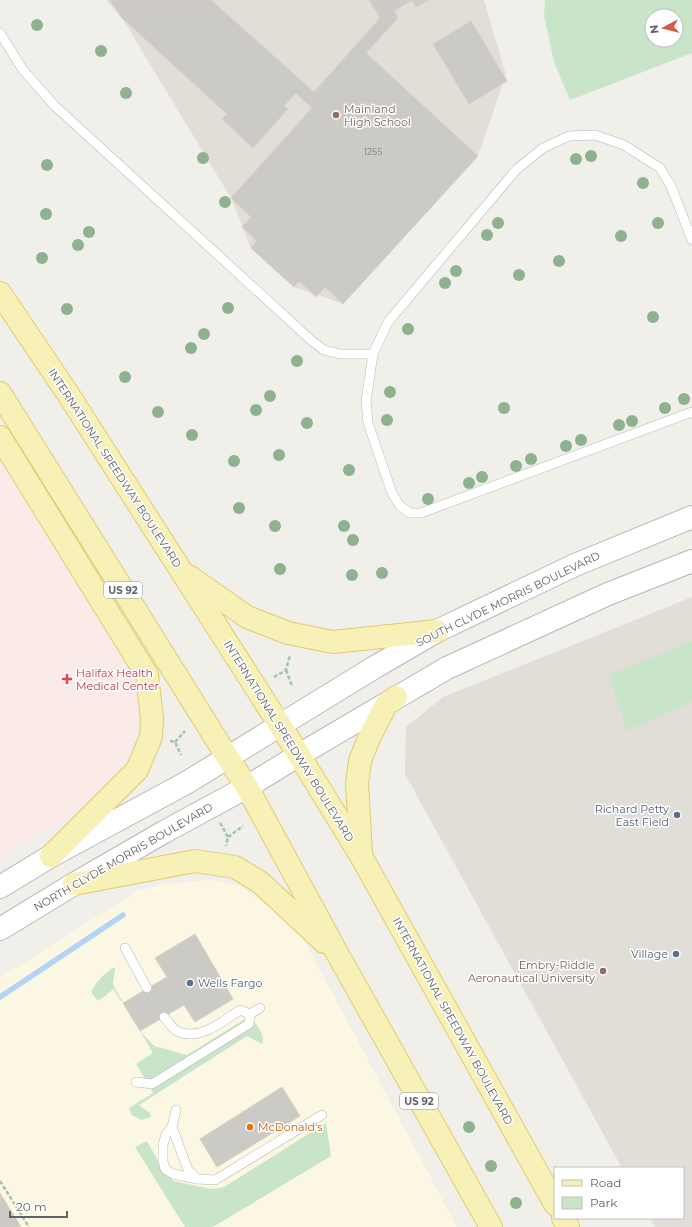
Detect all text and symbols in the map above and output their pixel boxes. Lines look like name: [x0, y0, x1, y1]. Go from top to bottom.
north arrow: [644, 8, 684, 48]
text: N: [647, 24, 662, 34]
place label: Mainland High School: [344, 102, 411, 129]
marker: Mainland High School: [331, 110, 341, 120]
house number: 1255: [364, 146, 382, 157]
street label: INTERNATIONAL SPEEDWAY BOULEVARD: [45, 366, 185, 570]
street label: SOUTH CLYDE MORRIS BOULEVARD: [414, 548, 602, 650]
road number: US 92: [104, 582, 142, 598]
street label: INTERNATIONAL SPEEDWAY BOULEVARD: [221, 638, 357, 844]
place label: Halifax Health Medical Center: [76, 666, 159, 693]
marker: Halifax Health Medical Center: [61, 673, 73, 685]
street label: NORTH CLYDE MORRIS BOULEVARD: [31, 800, 215, 914]
place label: Richard Petty East Field: [595, 802, 669, 829]
marker: Richard Petty East Field: [672, 810, 682, 820]
street label: INTERNATIONAL SPEEDWAY BOULEVARD: [390, 915, 516, 1127]
place label: Village: [631, 947, 668, 961]
marker: Village: [671, 949, 681, 959]
place label: Embry-Riddle Aeronautical University: [468, 958, 595, 985]
marker: Embry-Riddle Aeronautical University: [598, 966, 608, 976]
place label: Wells Fargo: [198, 976, 262, 990]
marker: Wells Fargo: [185, 978, 195, 988]
road number: US 92: [400, 1093, 438, 1109]
place label: McDonald's: [258, 1120, 323, 1134]
marker: McDonald's: [245, 1122, 255, 1132]
legend: [554, 1167, 684, 1219]
text: Road: [590, 1175, 621, 1190]
scale bar: [10, 1193, 67, 1219]
text: Park: [590, 1195, 618, 1210]
text: 20 m: [16, 1199, 47, 1214]

